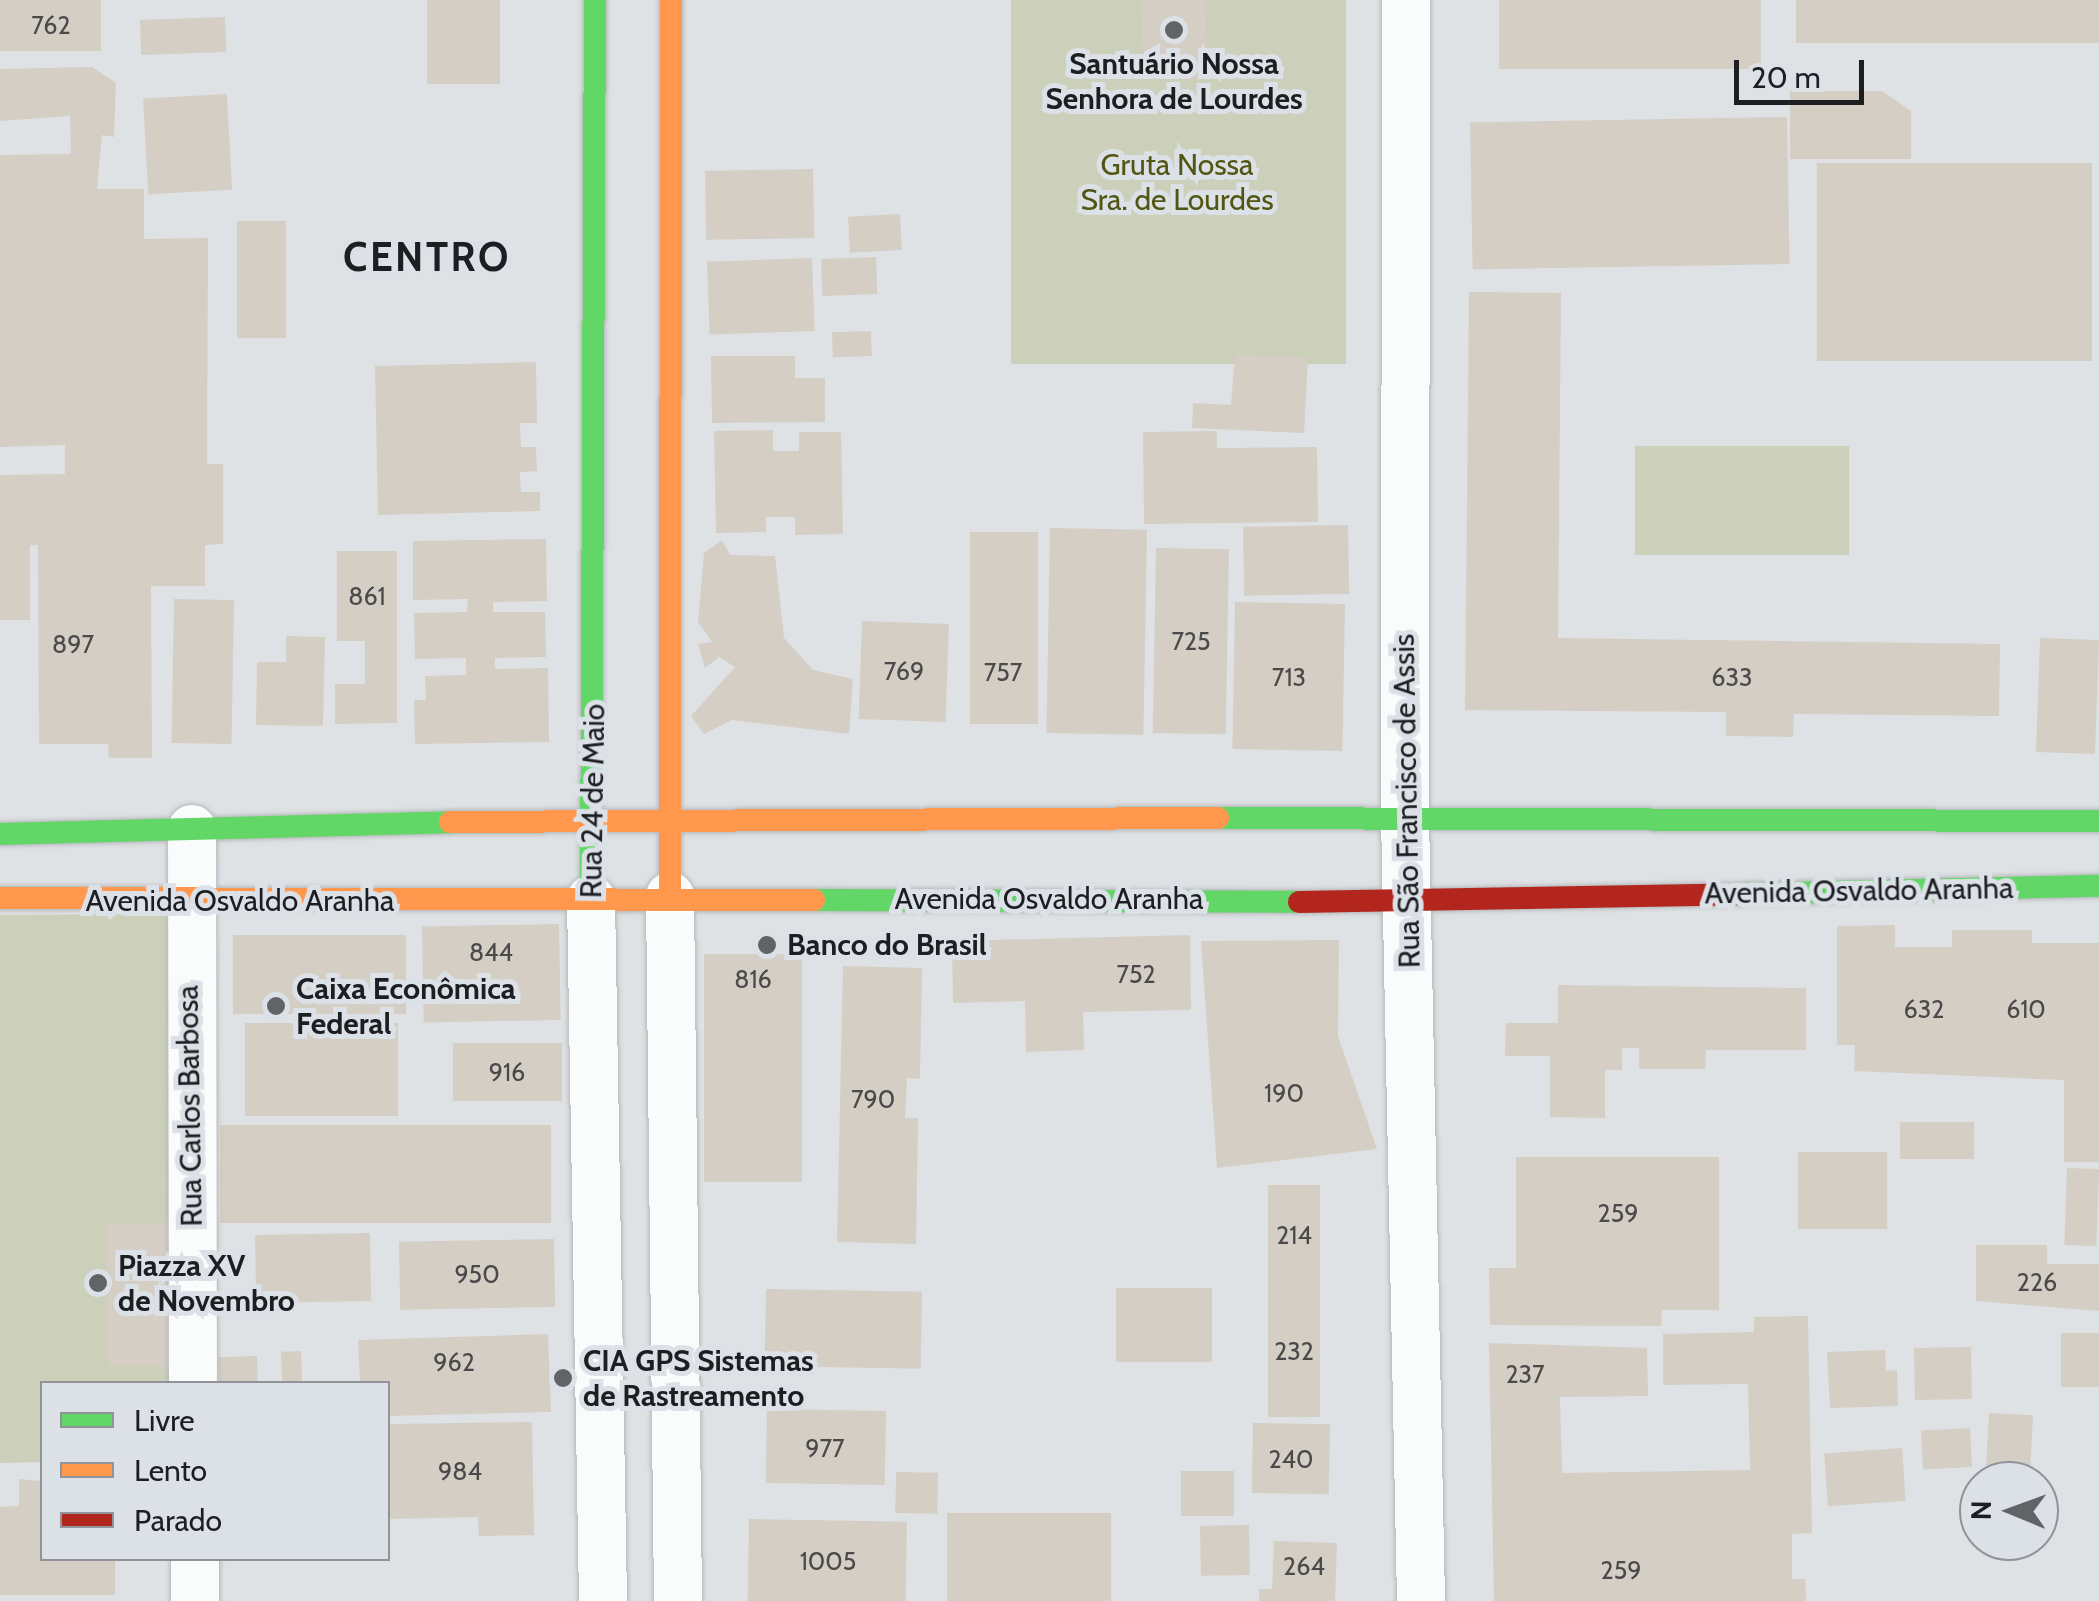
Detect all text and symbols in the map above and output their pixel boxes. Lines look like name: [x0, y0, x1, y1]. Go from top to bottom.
house number: 762: [31, 10, 71, 40]
marker: Santuário Nossa Senhora de Lourdes: [1163, 19, 1185, 41]
scale bar: [1739, 40, 1869, 102]
place label: Santuário Nossa Senhora de Lourdes: [1045, 46, 1303, 116]
text: 20 m: [1751, 59, 1821, 96]
park label: Gruta Nossa Sra. de Lourdes: [1080, 147, 1274, 218]
district label: CENTRO: [343, 233, 511, 281]
house number: 861: [348, 581, 386, 611]
house number: 725: [1171, 626, 1211, 656]
house number: 897: [52, 629, 94, 659]
street label: Rua São Francisco de Assis: [1386, 633, 1428, 969]
house number: 769: [884, 656, 924, 686]
house number: 757: [984, 657, 1022, 687]
house number: 713: [1272, 662, 1306, 692]
house number: 633: [1711, 662, 1753, 692]
street label: Rua 24 de Maio: [573, 703, 613, 899]
street label: Avenida Osvaldo Aranha: [1704, 870, 2014, 912]
street label: Avenida Osvaldo Aranha: [895, 881, 1203, 917]
street label: Avenida Osvaldo Aranha: [86, 883, 394, 919]
place label: Banco do Brasil: [787, 927, 987, 963]
marker: Banco do Brasil: [756, 934, 778, 956]
house number: 844: [469, 937, 513, 967]
house number: 752: [1116, 959, 1156, 989]
house number: 816: [734, 964, 772, 994]
place label: Caixa Econômica Federal: [296, 971, 516, 1042]
street label: Rua Carlos Barbosa: [170, 985, 210, 1227]
house number: 632: [1904, 994, 1944, 1024]
house number: 610: [2006, 994, 2046, 1024]
marker: Caixa Econômica Federal: [265, 995, 287, 1017]
house number: 916: [489, 1057, 525, 1087]
house number: 190: [1264, 1078, 1304, 1108]
house number: 790: [851, 1084, 895, 1114]
house number: 259: [1598, 1198, 1638, 1228]
house number: 214: [1276, 1220, 1312, 1250]
place label: Piazza XV de Novembro: [118, 1248, 295, 1318]
house number: 950: [454, 1259, 500, 1289]
house number: 226: [2017, 1267, 2057, 1297]
marker: Piazza XV de Novembro: [87, 1272, 109, 1294]
house number: 232: [1274, 1336, 1314, 1366]
place label: CIA GPS Sistemas de Rastreamento: [583, 1343, 814, 1414]
house number: 962: [433, 1347, 475, 1377]
house number: 237: [1505, 1359, 1545, 1389]
marker: CIA GPS Sistemas de Rastreamento: [552, 1367, 574, 1389]
legend: [40, 1381, 390, 1561]
text: Livre: [134, 1402, 195, 1439]
house number: 977: [805, 1433, 845, 1463]
house number: 240: [1269, 1444, 1313, 1474]
text: Lento: [134, 1452, 207, 1489]
house number: 984: [438, 1456, 482, 1486]
north arrow: [1959, 1461, 2059, 1561]
text: N: [1964, 1500, 1998, 1521]
text: Parado: [134, 1502, 222, 1539]
house number: 1005: [800, 1546, 856, 1576]
house number: 264: [1283, 1551, 1325, 1581]
house number: 259: [1601, 1555, 1641, 1585]

